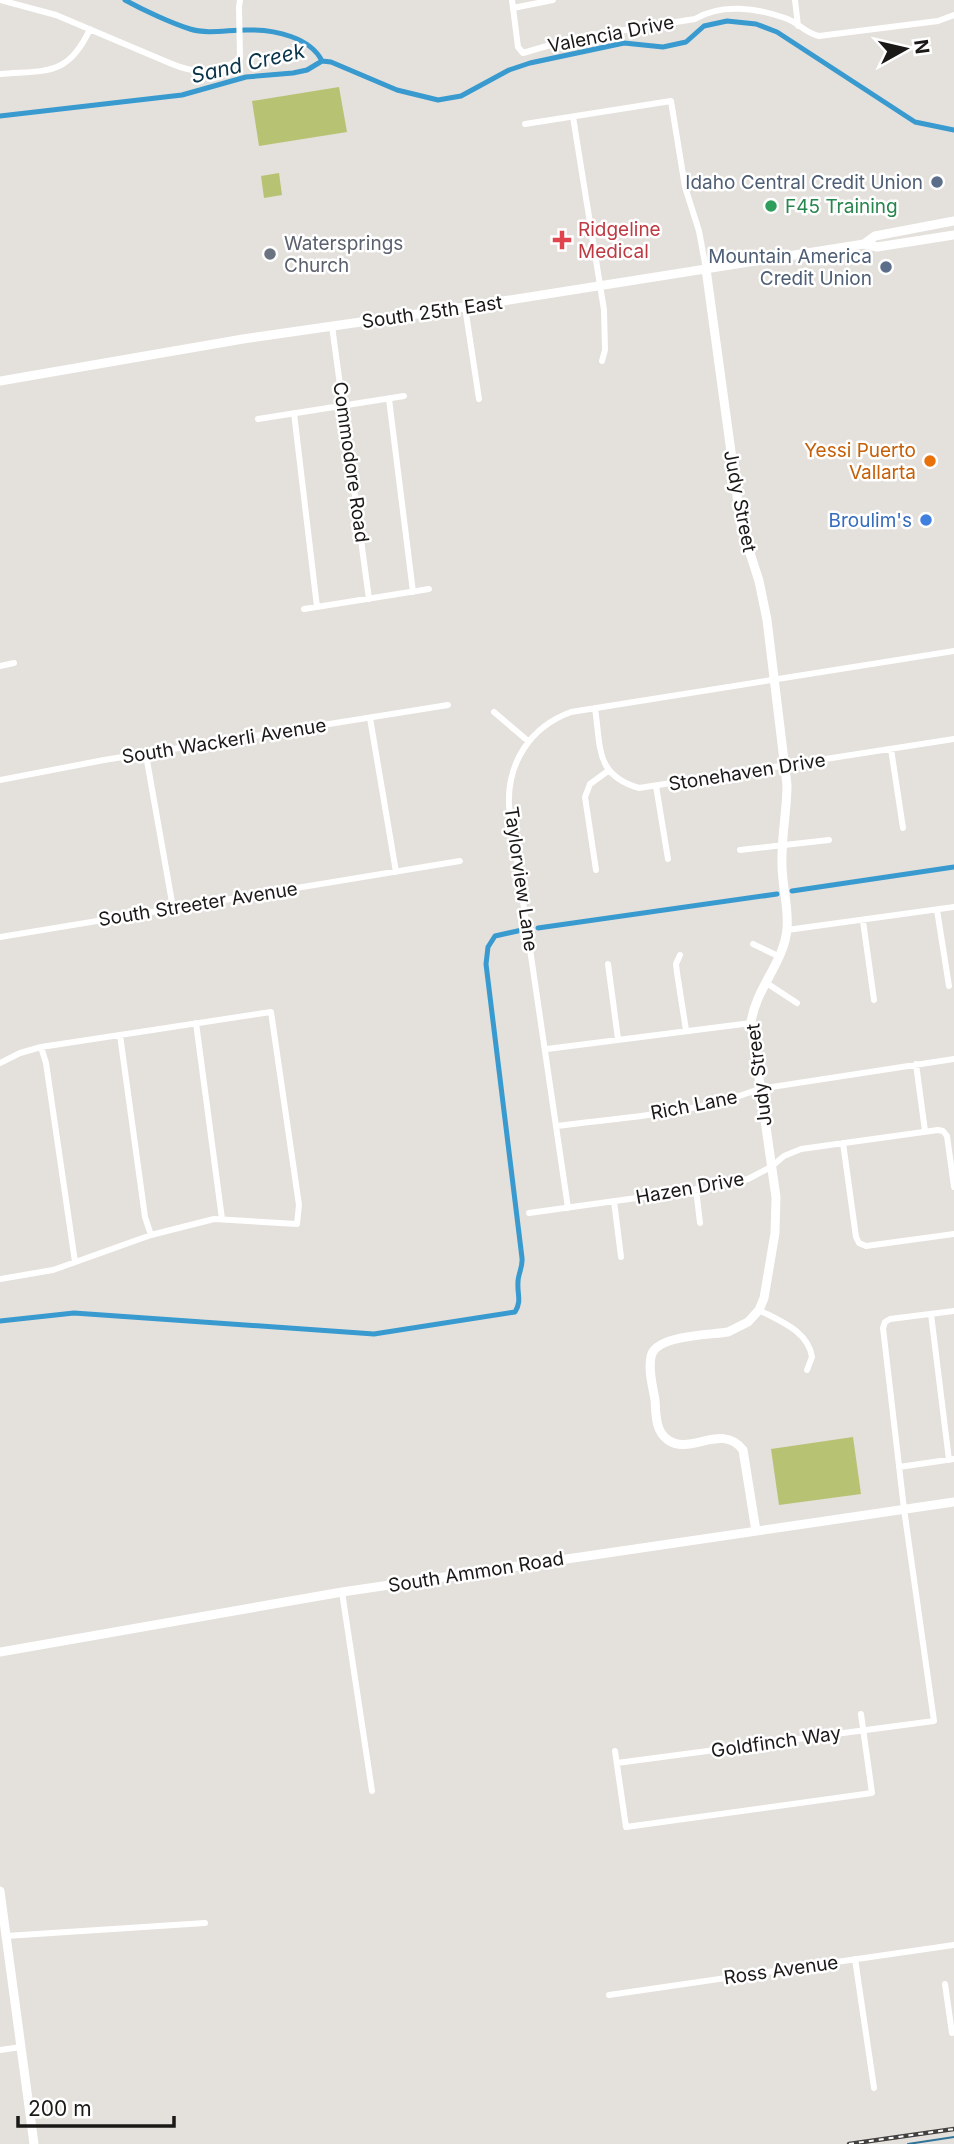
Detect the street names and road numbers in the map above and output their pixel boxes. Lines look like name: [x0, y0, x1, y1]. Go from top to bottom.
street label: Valencia Drive: [546, 10, 676, 58]
street label: South 25th East: [360, 291, 504, 333]
street label: Commodore Road: [328, 380, 374, 544]
street label: Judy Street: [719, 448, 761, 554]
street label: South Wackerli Avenue: [120, 713, 328, 769]
street label: Stonehaven Drive: [667, 748, 827, 796]
street label: Taylorview Lane: [499, 805, 543, 953]
street label: South Streeter Avenue: [97, 877, 299, 931]
street label: Judy Street: [741, 1022, 777, 1128]
street label: Rich Lane: [649, 1085, 739, 1125]
street label: Hazen Drive: [634, 1167, 746, 1209]
street label: South Ammon Road: [386, 1547, 566, 1597]
street label: Goldfinch Way: [710, 1721, 843, 1762]
street label: Ross Avenue: [722, 1951, 840, 1989]

